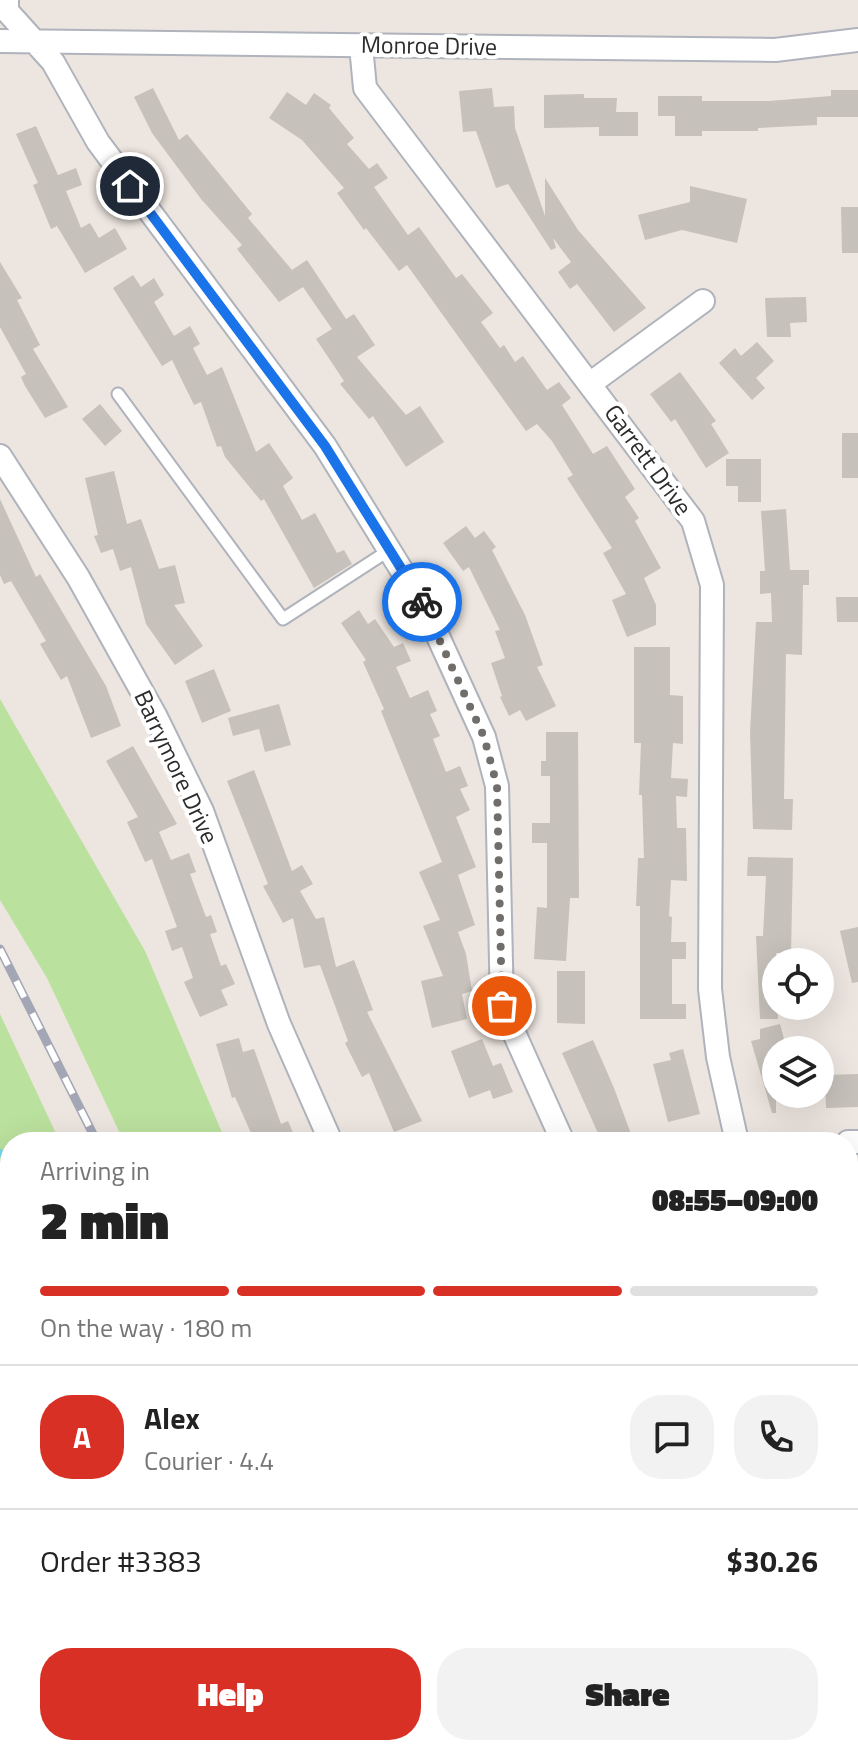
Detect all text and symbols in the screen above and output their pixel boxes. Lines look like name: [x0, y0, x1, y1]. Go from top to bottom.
street label: Monroe Drive: [361, 26, 497, 64]
pin: [96, 152, 164, 220]
icon: home: [108, 164, 152, 208]
street label: Garrett Drive: [596, 396, 702, 523]
courier: [382, 562, 462, 642]
icon: bike: [400, 580, 444, 624]
street label: Barrymore Drive: [126, 684, 228, 849]
map controls: [762, 948, 834, 1108]
button: locate: [762, 948, 834, 1020]
pin: [468, 972, 536, 1040]
icon: bag: [480, 984, 524, 1028]
button: layers: [762, 1036, 834, 1108]
text: Arriving in: [40, 1151, 150, 1190]
text: 08:55–09:00: [652, 1177, 818, 1223]
text: 2 min: [40, 1180, 169, 1259]
text: On the way · 180 m: [40, 1308, 252, 1347]
text: Alex: [144, 1395, 200, 1441]
button: chat: [630, 1395, 714, 1479]
button: phone: [734, 1395, 818, 1479]
text: A: [73, 1414, 91, 1460]
text: Courier · 4.4: [144, 1441, 274, 1480]
text: Order #3383: [40, 1538, 202, 1584]
text: $30.26: [726, 1538, 818, 1584]
button: Help: [40, 1648, 421, 1740]
button: Share: [437, 1648, 818, 1740]

